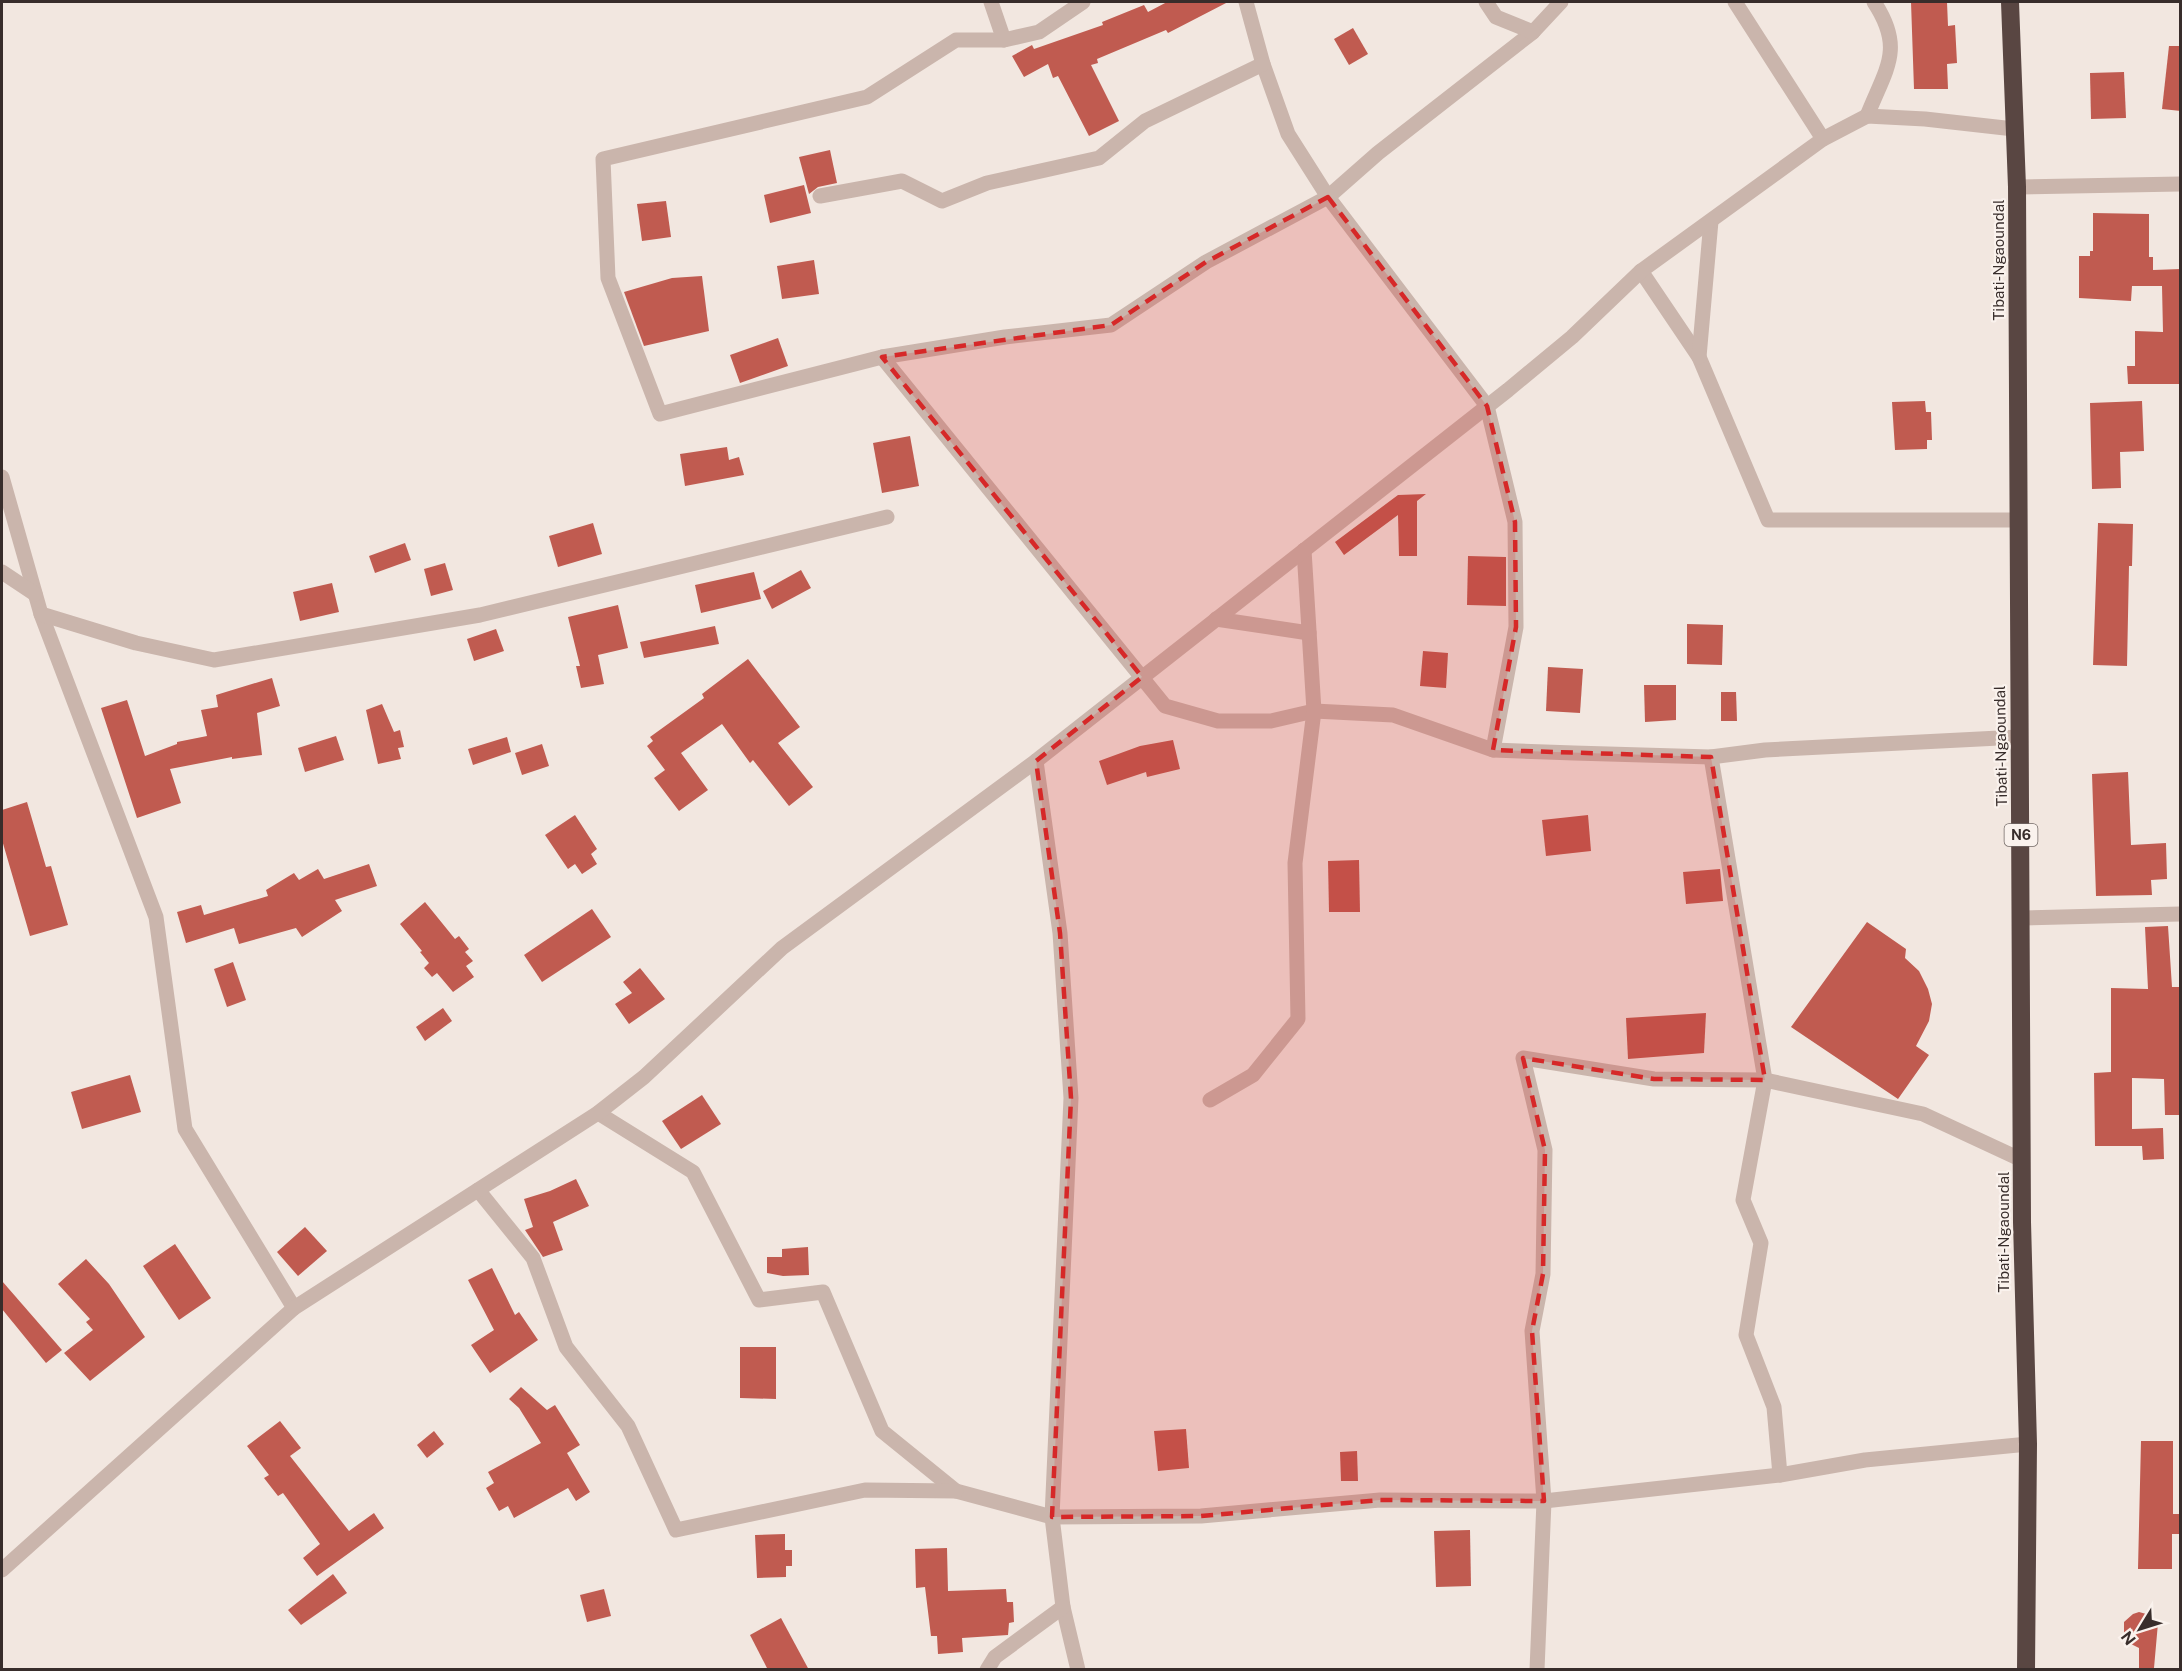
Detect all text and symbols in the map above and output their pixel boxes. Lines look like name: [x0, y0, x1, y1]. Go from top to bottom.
street label: Tibati-Ngaoundal: [1990, 199, 2007, 321]
street label: Tibati-Ngaoundal: [1991, 685, 2010, 807]
road number: N6: [2004, 824, 2038, 846]
street label: Tibati-Ngaoundal: [1995, 1171, 2012, 1293]
north arrow: [2110, 1599, 2170, 1659]
text: N: [2117, 1627, 2140, 1649]

